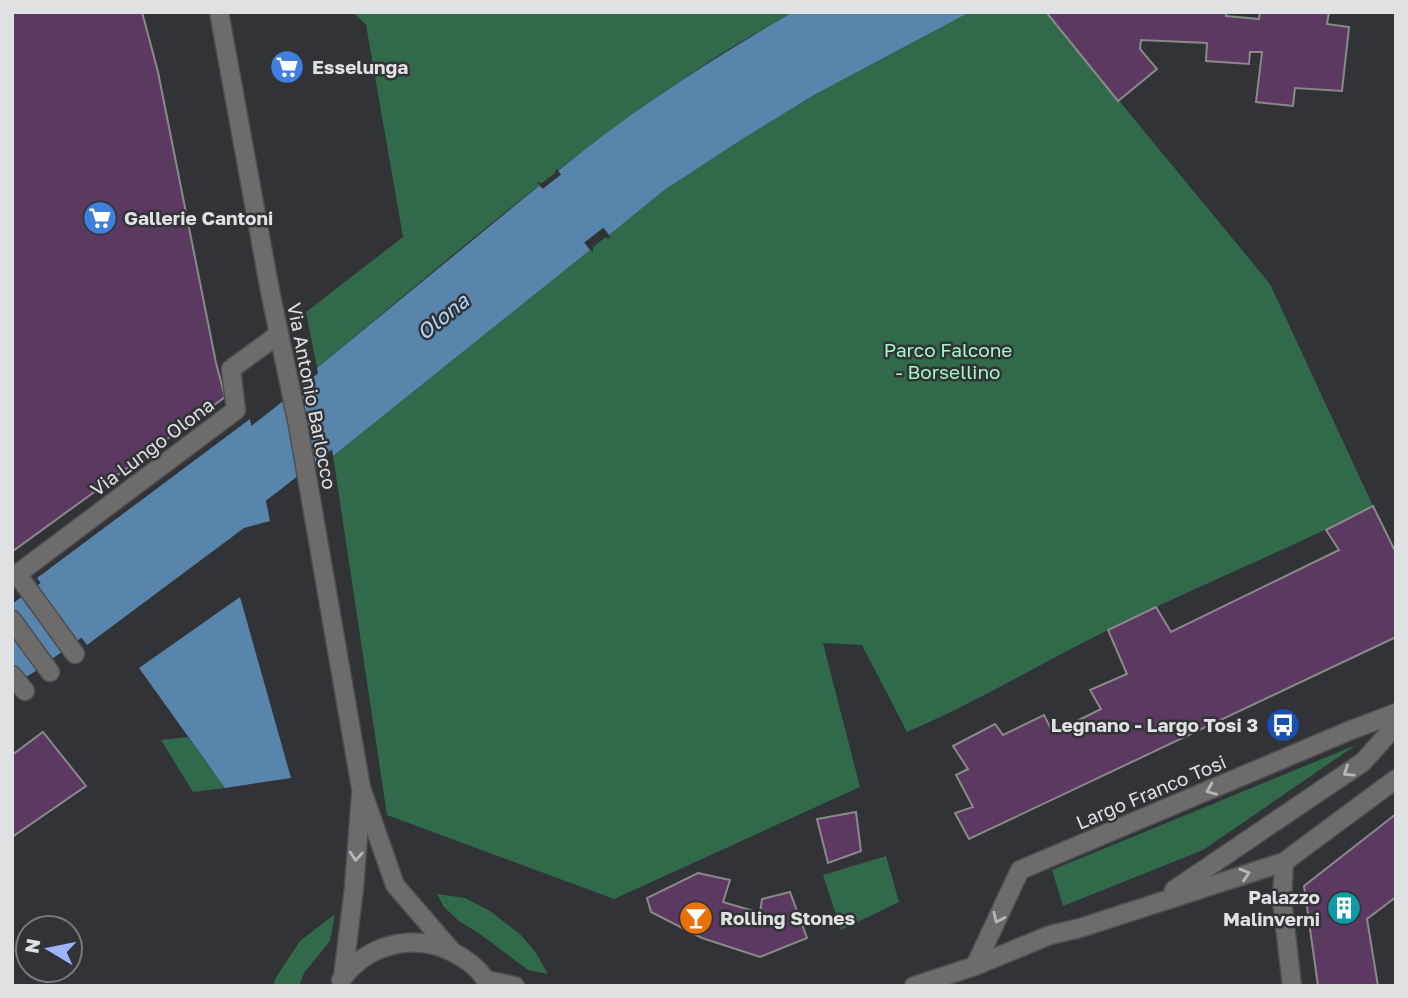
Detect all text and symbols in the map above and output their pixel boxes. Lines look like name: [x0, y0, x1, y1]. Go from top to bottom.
supermarket icon: Esselunga: [268, 48, 306, 86]
place label: Esselunga: [312, 55, 408, 78]
supermarket icon: Gallerie Cantoni: [81, 199, 119, 237]
place label: Gallerie Cantoni: [124, 206, 273, 229]
water label: Olona: [411, 287, 475, 345]
street label: Via Antonio Barlocco: [283, 301, 342, 491]
park label: Parco Falcone - Borsellino: [884, 338, 1012, 383]
street label: Via Lungo Olona: [85, 393, 218, 500]
bus stop icon: Legnano - Largo Tosi 3: [1264, 706, 1302, 744]
place label: Legnano - Largo Tosi 3: [1051, 713, 1258, 736]
street label: Largo Franco Tosi: [1072, 750, 1229, 834]
one-way arrow: [1343, 764, 1356, 777]
one-way arrow: [1205, 781, 1217, 795]
one-way arrow: [349, 851, 364, 862]
one-way arrow: [1238, 868, 1250, 883]
place label: Palazzo Malinverni: [1223, 885, 1320, 930]
building icon: Palazzo Malinverni: [1325, 889, 1363, 927]
bar icon: Rolling Stones: [677, 899, 715, 937]
place label: Rolling Stones: [720, 906, 855, 929]
one-way arrow: [992, 911, 1006, 923]
north arrow: [14, 914, 84, 984]
text: N: [19, 937, 44, 955]

